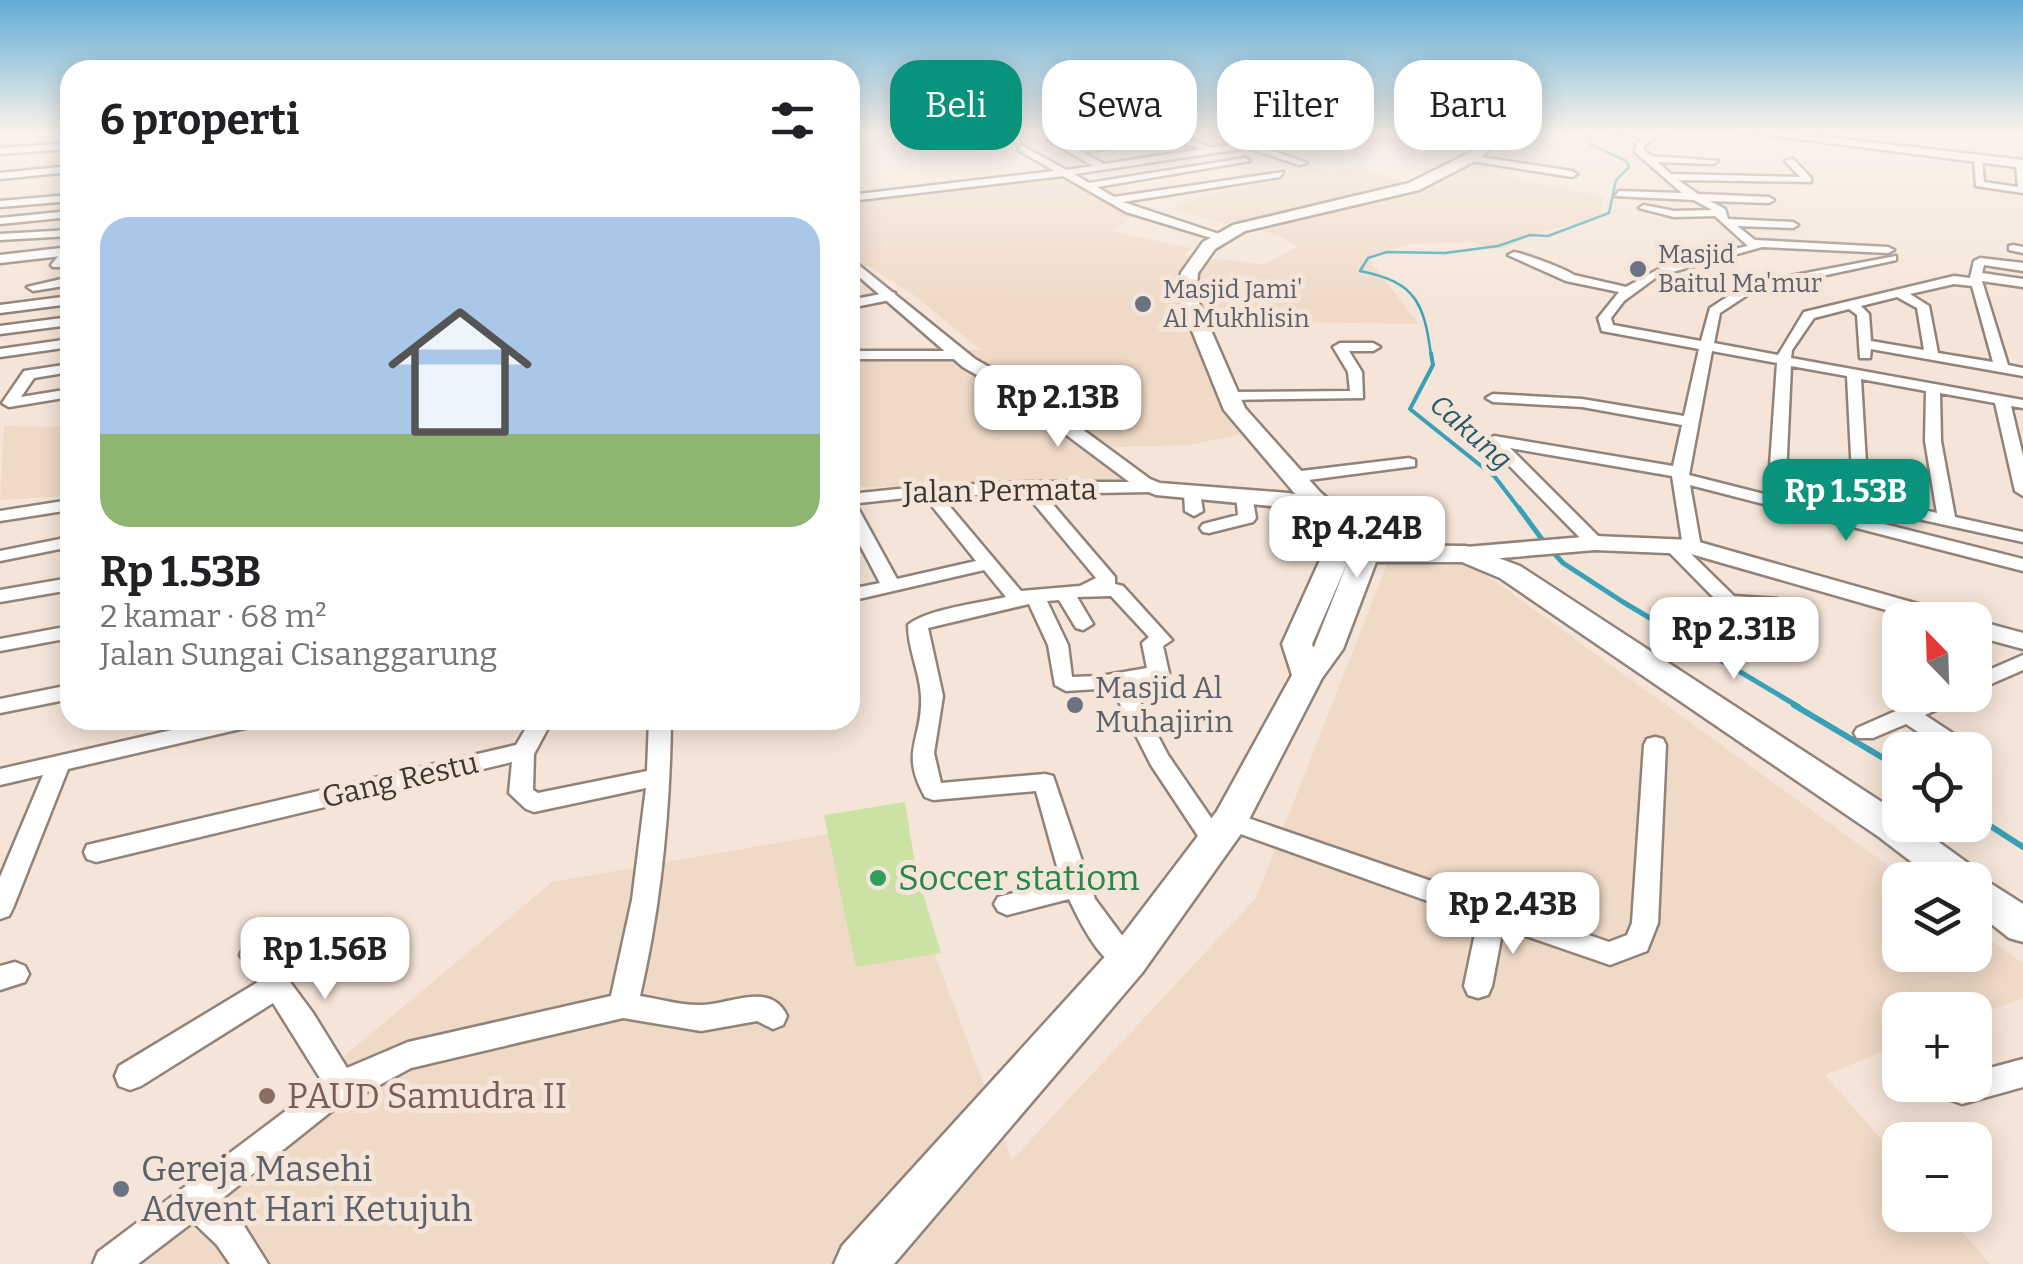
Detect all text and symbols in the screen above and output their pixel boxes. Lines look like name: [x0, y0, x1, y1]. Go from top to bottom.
chip: Beli: [890, 60, 1022, 150]
chip: Sewa: [1042, 60, 1197, 150]
chip: Filter: [1217, 60, 1374, 150]
chip: Baru: [1394, 60, 1542, 150]
icon: filters: [765, 93, 820, 148]
text: 6 properti: [100, 95, 299, 145]
place label: Masjid Baitul Ma'mur: [1658, 240, 1822, 299]
marker: Masjid Baitul Ma'mur: [1627, 258, 1649, 280]
place label: Masjid Jami' Al Mukhlisin: [1163, 275, 1310, 334]
icon: home: [370, 282, 550, 462]
marker: Masjid Jami' Al Mukhlisin: [1132, 293, 1154, 315]
pin: Rp 2.13B: [955, 365, 1161, 450]
text: Rp 2.13B: [996, 378, 1120, 416]
water label: Cakung: [1423, 388, 1519, 476]
pin: Rp 1.53B: [1743, 459, 1949, 544]
street label: Jalan Permata: [902, 471, 1097, 511]
text: Rp 1.53B: [1785, 472, 1907, 510]
pin: Rp 4.24B: [1254, 496, 1460, 581]
text: Rp 4.24B: [1291, 509, 1423, 547]
text: Rp 1.53B: [100, 547, 261, 597]
text: 2 kamar · 68 m²: [100, 597, 327, 635]
pin: Rp 2.31B: [1631, 597, 1837, 682]
north arrow: [1882, 602, 1992, 712]
map controls: [1882, 602, 1992, 1232]
text: Rp 2.31B: [1672, 610, 1796, 648]
text: Jalan Sungai Cisanggarung: [100, 635, 497, 673]
place label: Masjid Al Muhajirin: [1095, 670, 1233, 740]
marker: Masjid Al Muhajirin: [1064, 694, 1086, 716]
button: locate: [1882, 732, 1992, 842]
street label: Gang Restu: [318, 745, 482, 815]
place label: Soccer statiom: [898, 857, 1140, 899]
button: layers: [1882, 862, 1992, 972]
marker: Soccer statiom: [867, 867, 889, 889]
pin: Rp 2.43B: [1410, 872, 1616, 957]
text: Rp 2.43B: [1448, 885, 1578, 923]
pin: Rp 1.56B: [222, 917, 428, 1002]
text: Rp 1.56B: [263, 930, 387, 968]
button: +: [1882, 992, 1992, 1102]
place label: PAUD Samudra II: [287, 1075, 567, 1117]
marker: PAUD Samudra II: [256, 1085, 278, 1107]
button: −: [1882, 1122, 1992, 1232]
place label: Gereja Masehi Advent Hari Ketujuh: [141, 1148, 473, 1230]
marker: Gereja Masehi Advent Hari Ketujuh: [110, 1178, 132, 1200]

